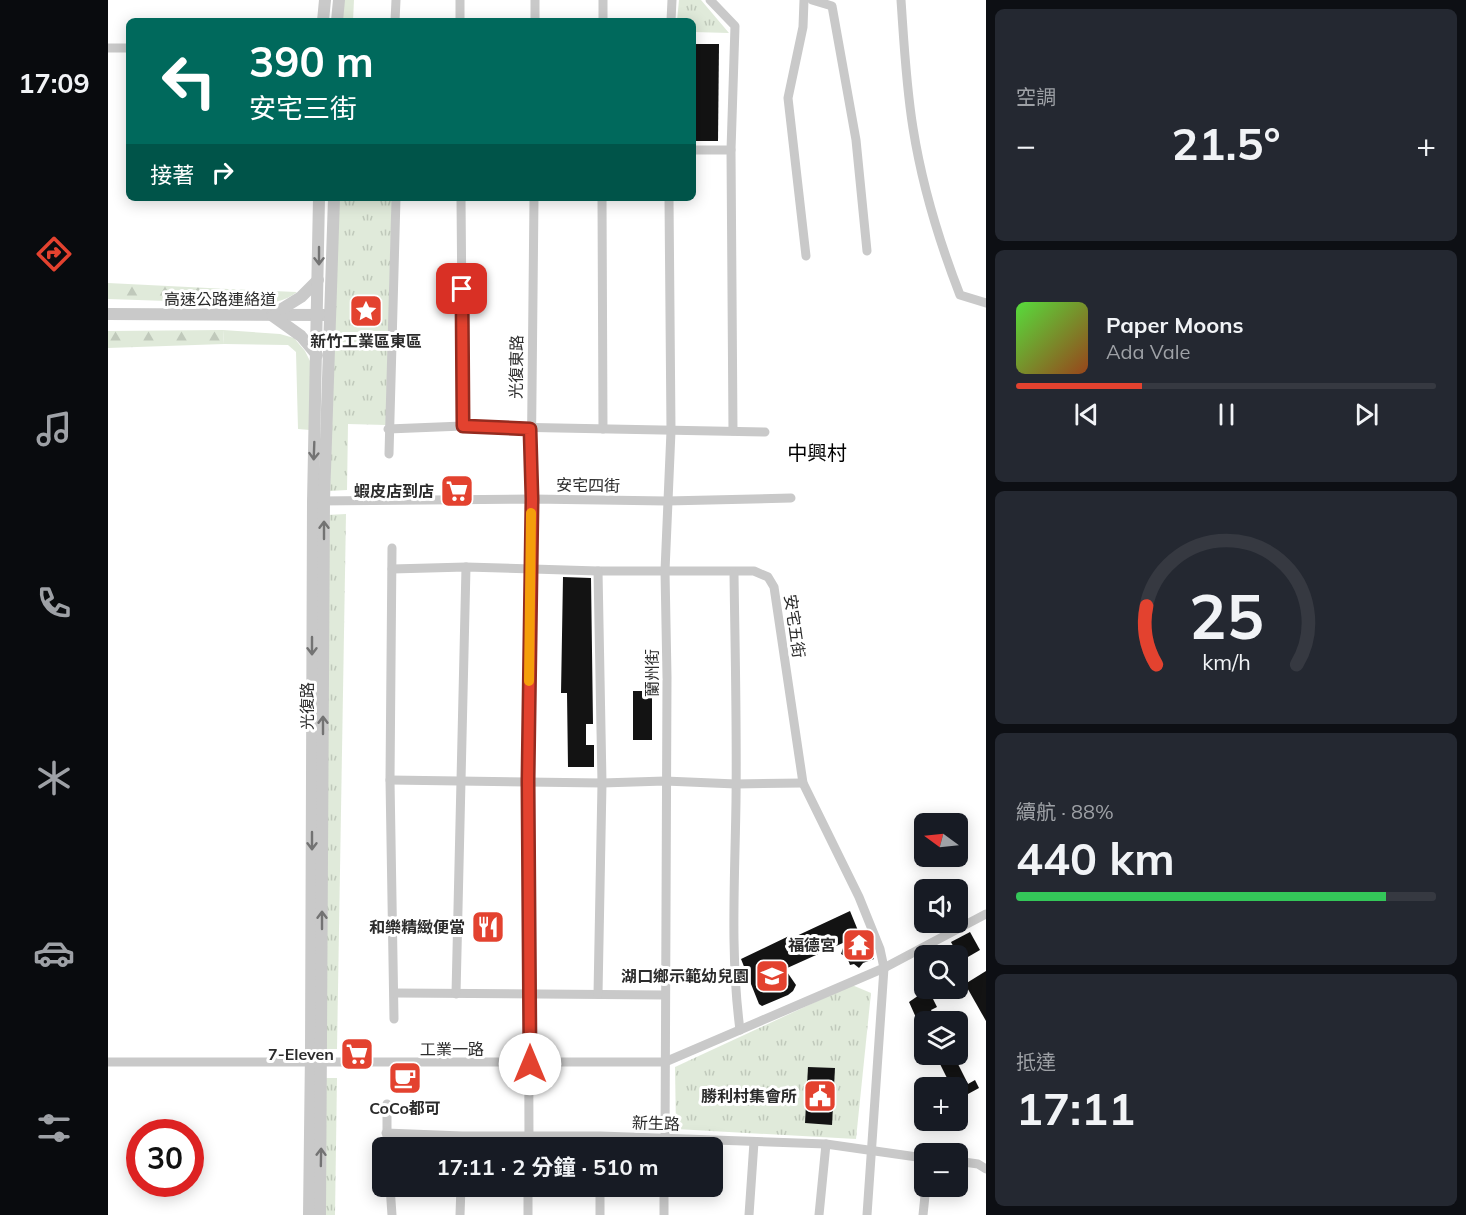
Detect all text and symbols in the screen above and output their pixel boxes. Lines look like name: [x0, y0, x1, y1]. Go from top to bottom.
text: 390 m: [249, 35, 374, 88]
icon: left: [150, 42, 228, 120]
text: 17:09: [18, 66, 90, 100]
text: 空調: [1016, 84, 1056, 109]
text: 安宅三街: [249, 91, 357, 125]
text: 21.5°: [1171, 115, 1281, 171]
text: −: [1016, 124, 1036, 165]
text: +: [1416, 124, 1436, 165]
icon: right: [206, 156, 239, 189]
text: 接著: [150, 161, 194, 189]
icon: directions: [33, 233, 75, 275]
one-way arrow: [313, 246, 325, 266]
pin: [436, 263, 487, 314]
icon: arrive: [445, 272, 478, 305]
street label: 高速公路連絡道: [164, 289, 276, 309]
place icon: 新竹工業區東區: [348, 293, 384, 329]
text: Paper Moons: [1106, 311, 1244, 339]
place label: 新竹工業區東區: [310, 331, 422, 351]
street label: 光復東路: [505, 335, 527, 399]
text: Ada Vale: [1106, 339, 1190, 364]
icon: previous: [1070, 398, 1103, 431]
icon: pause: [1210, 398, 1243, 431]
icon: next: [1350, 398, 1383, 431]
icon: music: [33, 408, 75, 450]
district label: 中興村: [787, 440, 847, 465]
one-way arrow: [308, 441, 320, 461]
supermarket icon: 蝦皮店到店: [439, 473, 475, 509]
street label: 安宅四街: [556, 474, 620, 496]
place label: 蝦皮店到店: [354, 481, 434, 501]
one-way arrow: [318, 520, 330, 540]
text: 25: [1189, 576, 1263, 655]
icon: phone: [33, 582, 75, 624]
street label: 安宅五街: [781, 593, 809, 659]
one-way arrow: [306, 636, 318, 656]
text: km/h: [1202, 648, 1250, 675]
street label: 蘭州街: [642, 649, 662, 697]
street label: 光復路: [297, 682, 317, 730]
one-way arrow: [317, 715, 329, 735]
icon: climate: [33, 757, 75, 799]
text: 續航 · 88%: [1016, 799, 1114, 824]
north arrow: [914, 813, 968, 867]
map controls: [914, 813, 968, 1197]
text: 440 km: [1016, 830, 1175, 886]
one-way arrow: [306, 831, 318, 851]
button: sound: [914, 879, 968, 933]
restaurant icon: 和樂精緻便當: [470, 909, 506, 945]
one-way arrow: [316, 910, 328, 930]
place label: 和樂精緻便當: [369, 917, 465, 937]
temple icon: 福德宮: [841, 927, 877, 963]
icon: car: [33, 932, 75, 974]
place label: 福德宮: [788, 935, 836, 955]
button: search: [914, 945, 968, 999]
school or university icon: 湖口鄉示範幼兒園: [754, 958, 790, 994]
place label: 湖口鄉示範幼兒園: [621, 966, 749, 986]
button: layers: [914, 1011, 968, 1065]
position arrow: [498, 1032, 562, 1096]
supermarket icon: 7-Eleven: [339, 1036, 375, 1072]
street label: 工業一路: [420, 1039, 484, 1059]
place label: 7-Eleven: [268, 1044, 334, 1064]
text: 抵達: [1016, 1049, 1056, 1074]
cafe icon: CoCo都可: [387, 1060, 423, 1096]
button: +: [914, 1077, 968, 1131]
public building icon: 勝利村集會所: [802, 1078, 838, 1114]
text: 17:11: [1016, 1080, 1135, 1136]
place label: 勝利村集會所: [701, 1086, 797, 1106]
place label: CoCo都可: [369, 1098, 441, 1118]
icon: filters: [33, 1107, 75, 1149]
street label: 新生路: [632, 1112, 680, 1134]
speed limit sign: 30: [126, 1119, 204, 1197]
button: −: [914, 1143, 968, 1197]
one-way arrow: [315, 1147, 326, 1167]
text: 17:11 · 2 分鐘 · 510 m: [436, 1153, 659, 1181]

